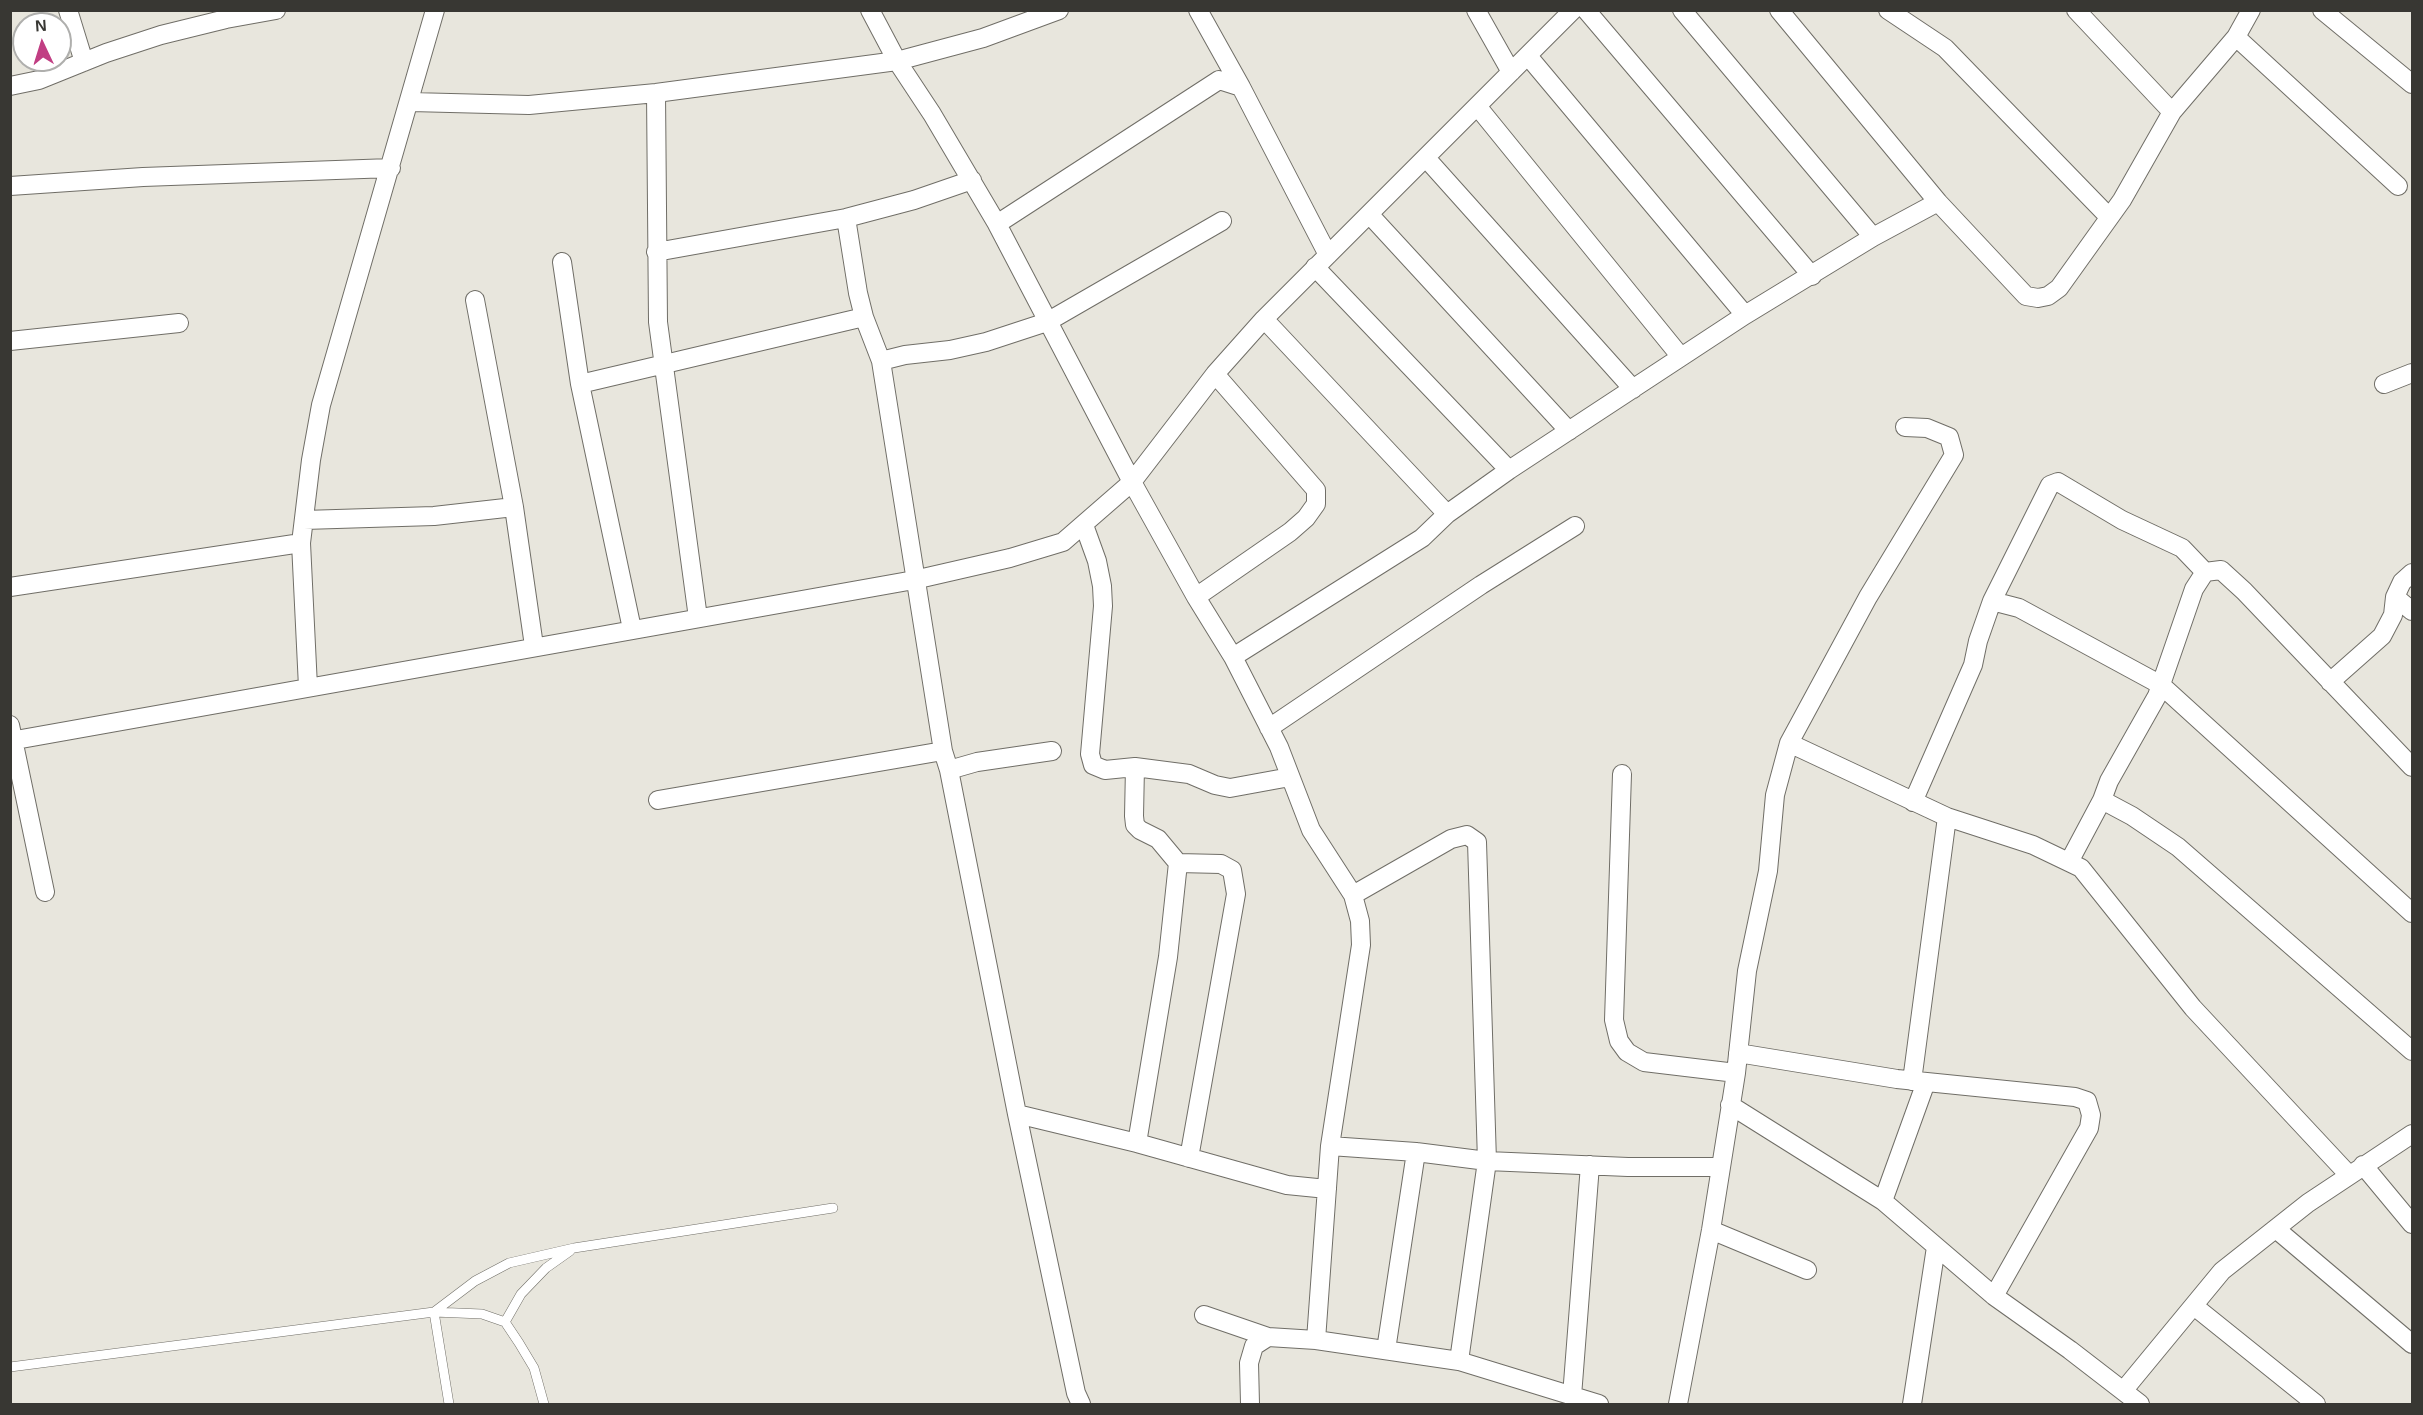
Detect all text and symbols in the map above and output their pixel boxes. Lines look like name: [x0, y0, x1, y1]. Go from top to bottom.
north arrow: [12, 12, 72, 72]
text: N: [34, 17, 47, 34]

